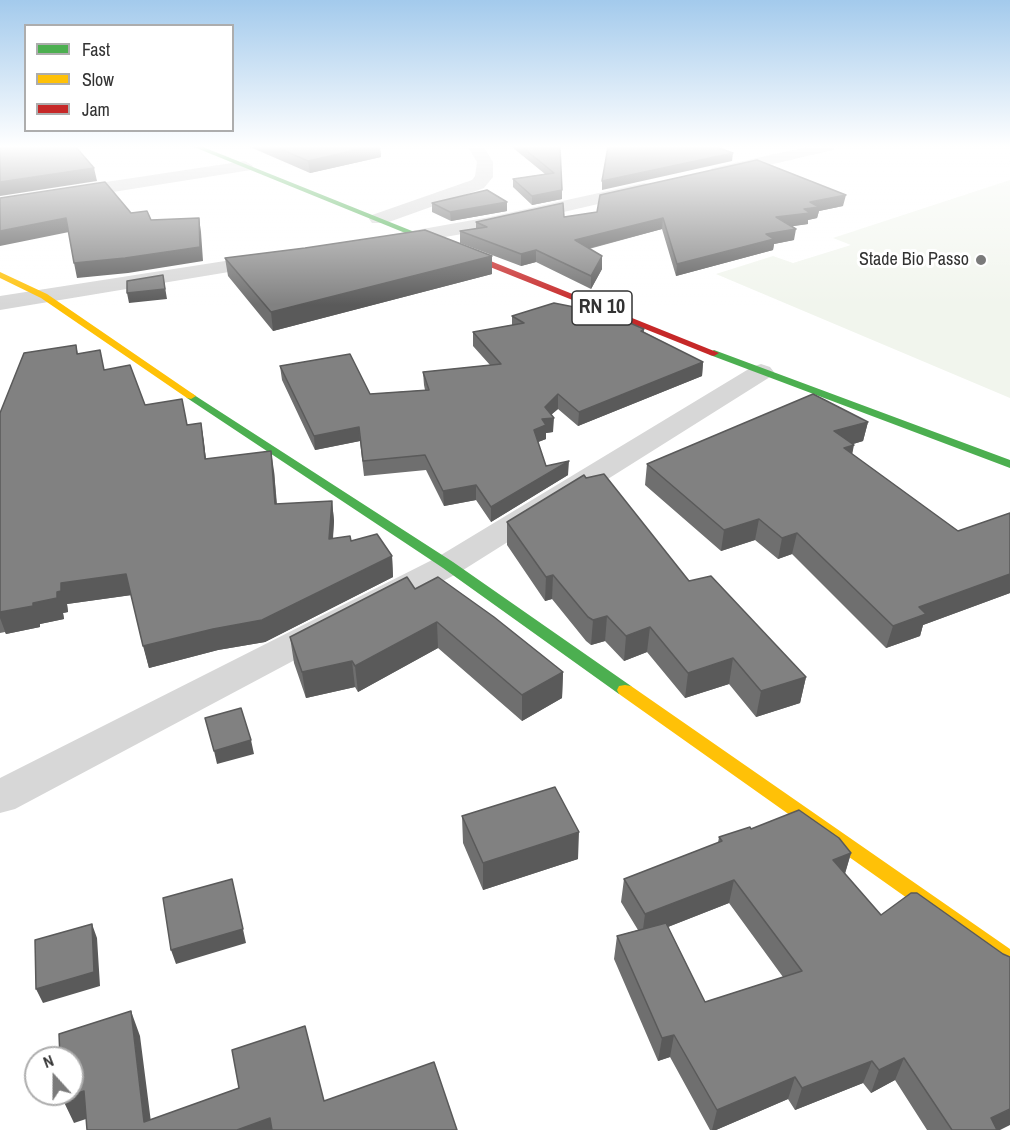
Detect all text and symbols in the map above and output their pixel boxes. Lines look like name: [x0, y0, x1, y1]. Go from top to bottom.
legend: [24, 24, 234, 132]
text: Fast: [82, 37, 110, 62]
text: Slow: [82, 67, 114, 92]
text: Jam: [82, 97, 110, 122]
place label: Stade Bio Passo: [859, 249, 969, 271]
marker: Stade Bio Passo: [974, 253, 988, 267]
road number: RN 10: [572, 291, 632, 325]
north arrow: [24, 1046, 84, 1106]
text: N: [40, 1049, 57, 1073]

